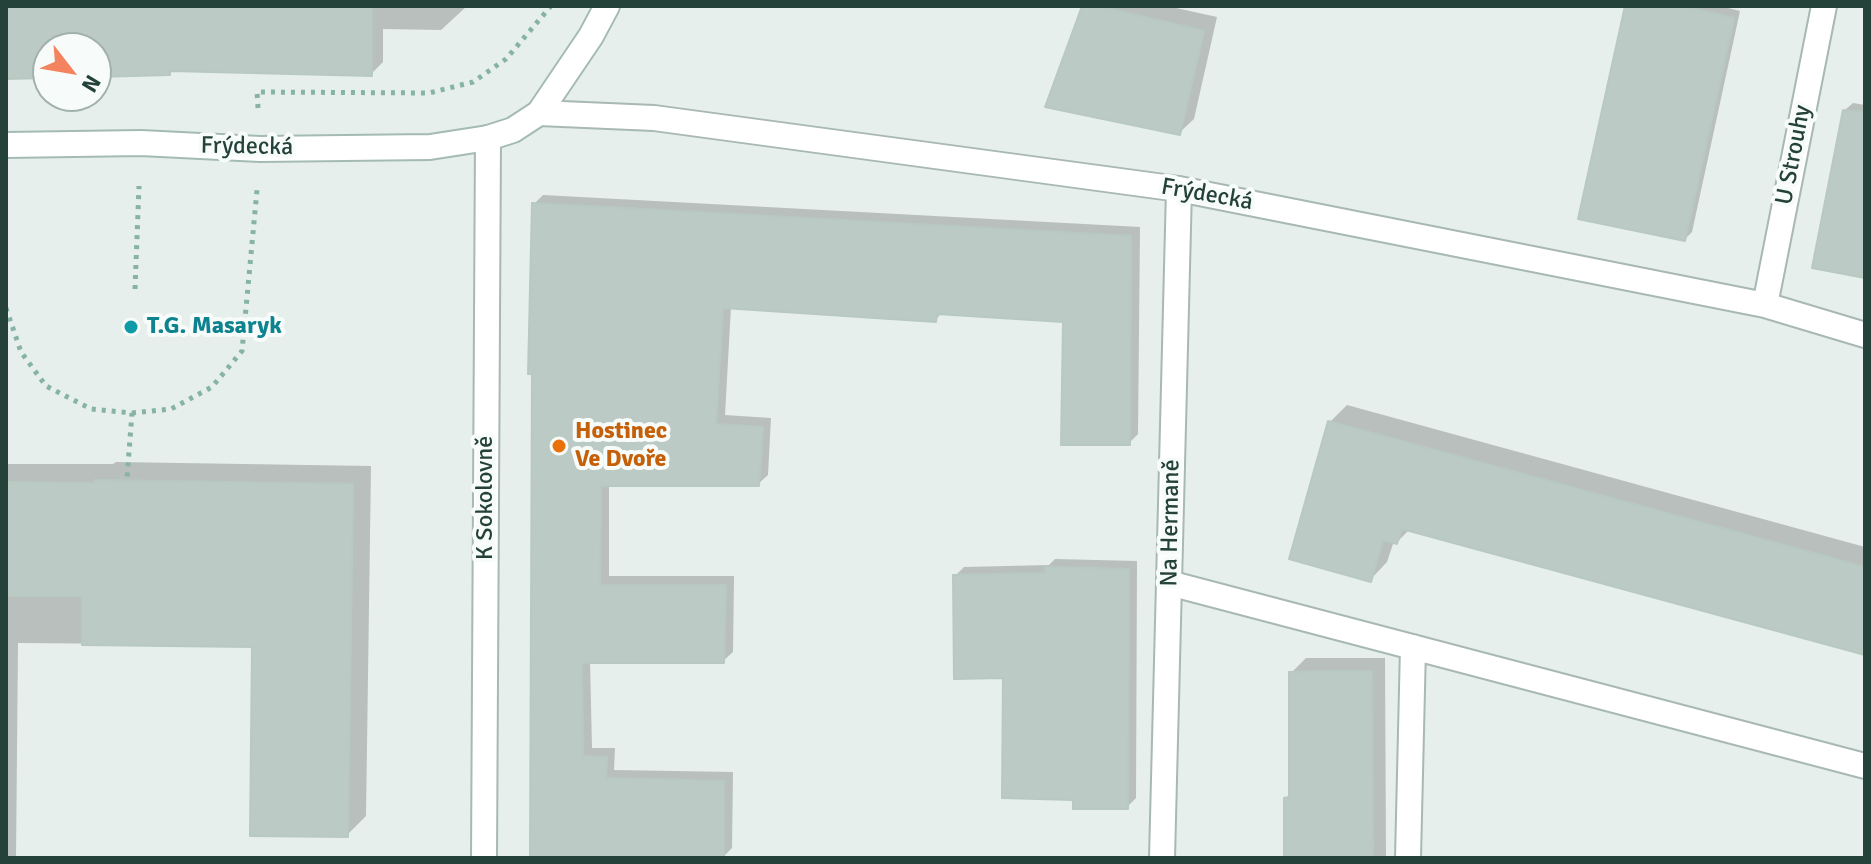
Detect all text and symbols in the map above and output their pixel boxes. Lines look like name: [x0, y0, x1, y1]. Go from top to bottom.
north arrow: [32, 32, 112, 112]
text: N: [76, 70, 107, 97]
street label: U Strouhy: [1770, 103, 1818, 207]
street label: Frýdecká: [200, 132, 294, 162]
street label: Frýdecká: [1159, 173, 1255, 217]
place label: T.G. Masaryk: [147, 313, 282, 341]
marker: T.G. Masaryk: [122, 318, 140, 336]
place label: Hostinec Ve Dvoře: [575, 418, 667, 474]
street label: K Sokolovně: [472, 436, 500, 560]
marker: Hostinec Ve Dvoře: [550, 437, 568, 455]
street label: Na Hermaně: [1155, 459, 1187, 587]

